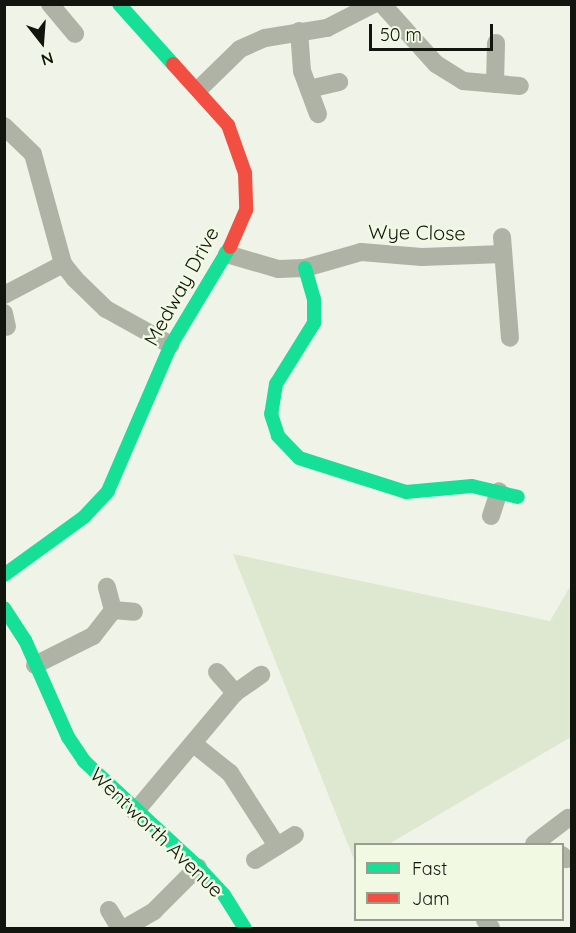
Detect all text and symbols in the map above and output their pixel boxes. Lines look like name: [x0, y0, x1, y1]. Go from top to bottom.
north arrow: [12, 12, 72, 72]
scale bar: [372, 12, 496, 50]
text: 50 m: [380, 23, 422, 46]
text: N: [39, 48, 56, 70]
street label: Wye Close: [368, 219, 466, 245]
street label: Medway Drive: [138, 222, 224, 350]
street label: Wentworth Avenue: [85, 762, 229, 902]
legend: [354, 843, 564, 921]
text: Fast: [412, 857, 447, 880]
text: Jam: [412, 887, 450, 910]

